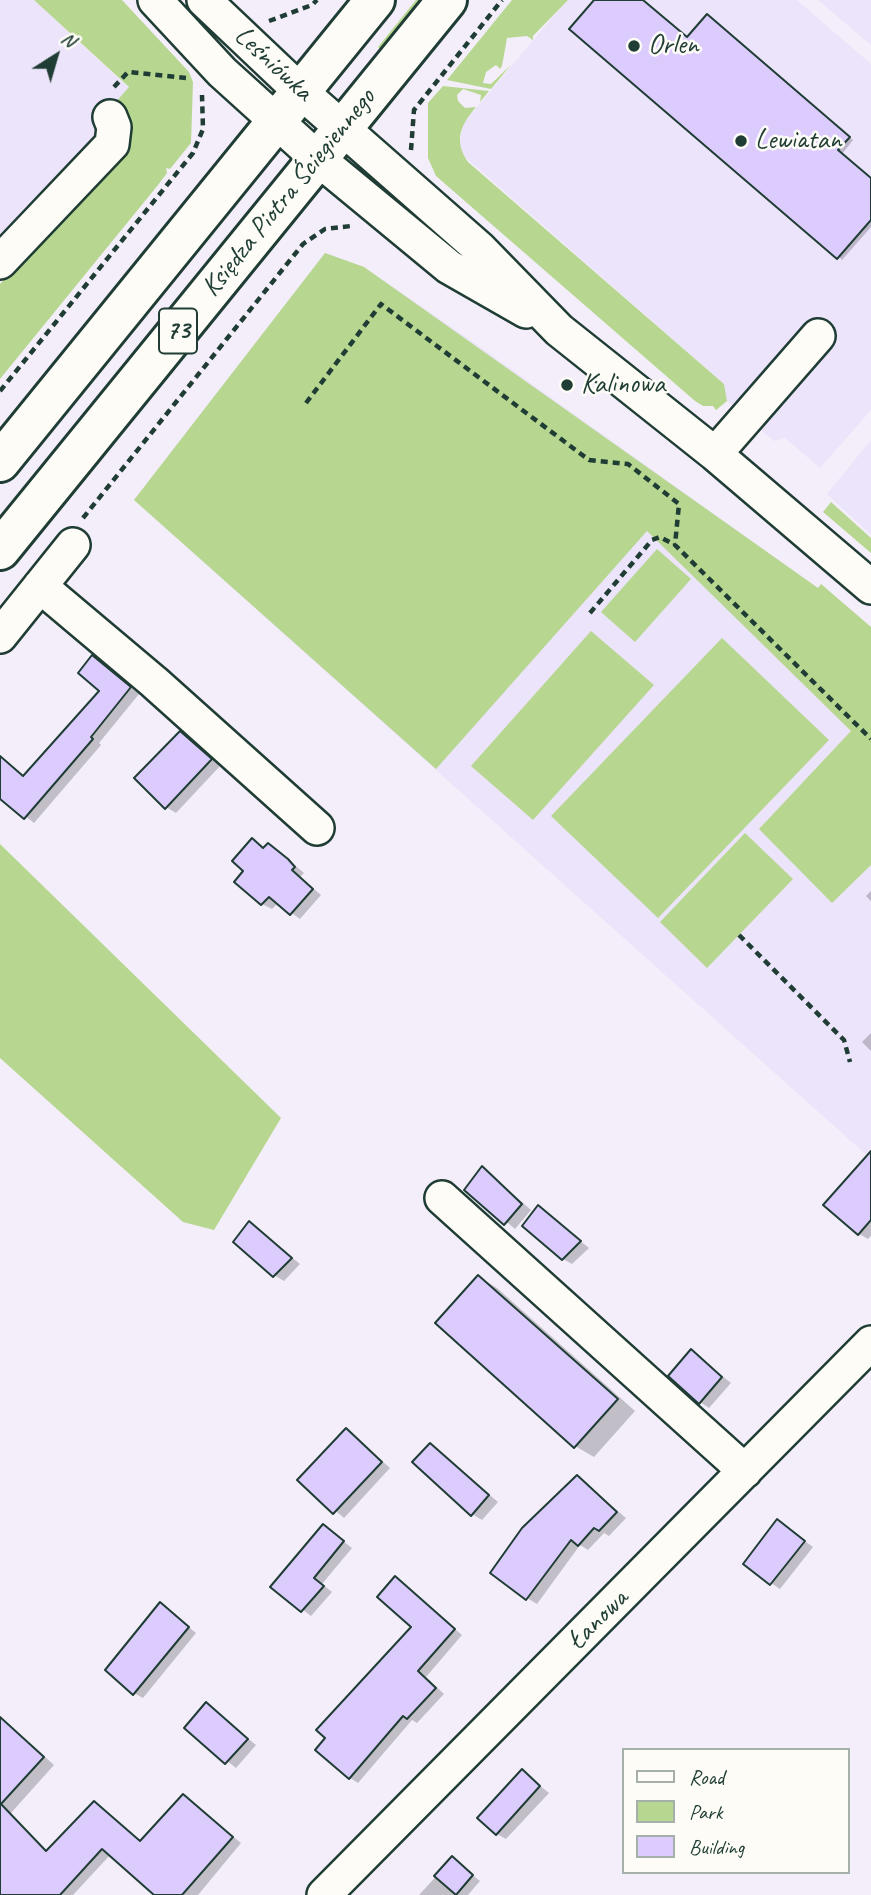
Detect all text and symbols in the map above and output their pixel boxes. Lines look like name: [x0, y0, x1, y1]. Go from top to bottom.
street label: Leśniówka: [227, 19, 319, 109]
north arrow: [21, 21, 91, 91]
text: N: [57, 26, 81, 52]
place label: Orlen: [648, 29, 698, 63]
marker: Orlen: [626, 38, 642, 54]
street label: Księdza Piotra Ściegiennego: [195, 82, 383, 304]
place label: Lewiatan: [755, 124, 841, 158]
marker: Lewiatan: [733, 133, 749, 149]
road number: 73: [159, 308, 197, 354]
place label: Kalinowa: [581, 368, 665, 402]
marker: Kalinowa: [559, 377, 575, 393]
street label: Łanowa: [560, 1582, 636, 1658]
legend: [622, 1748, 850, 1874]
text: Road: [689, 1764, 724, 1790]
text: Park: [689, 1799, 722, 1825]
text: Building: [689, 1834, 744, 1860]

